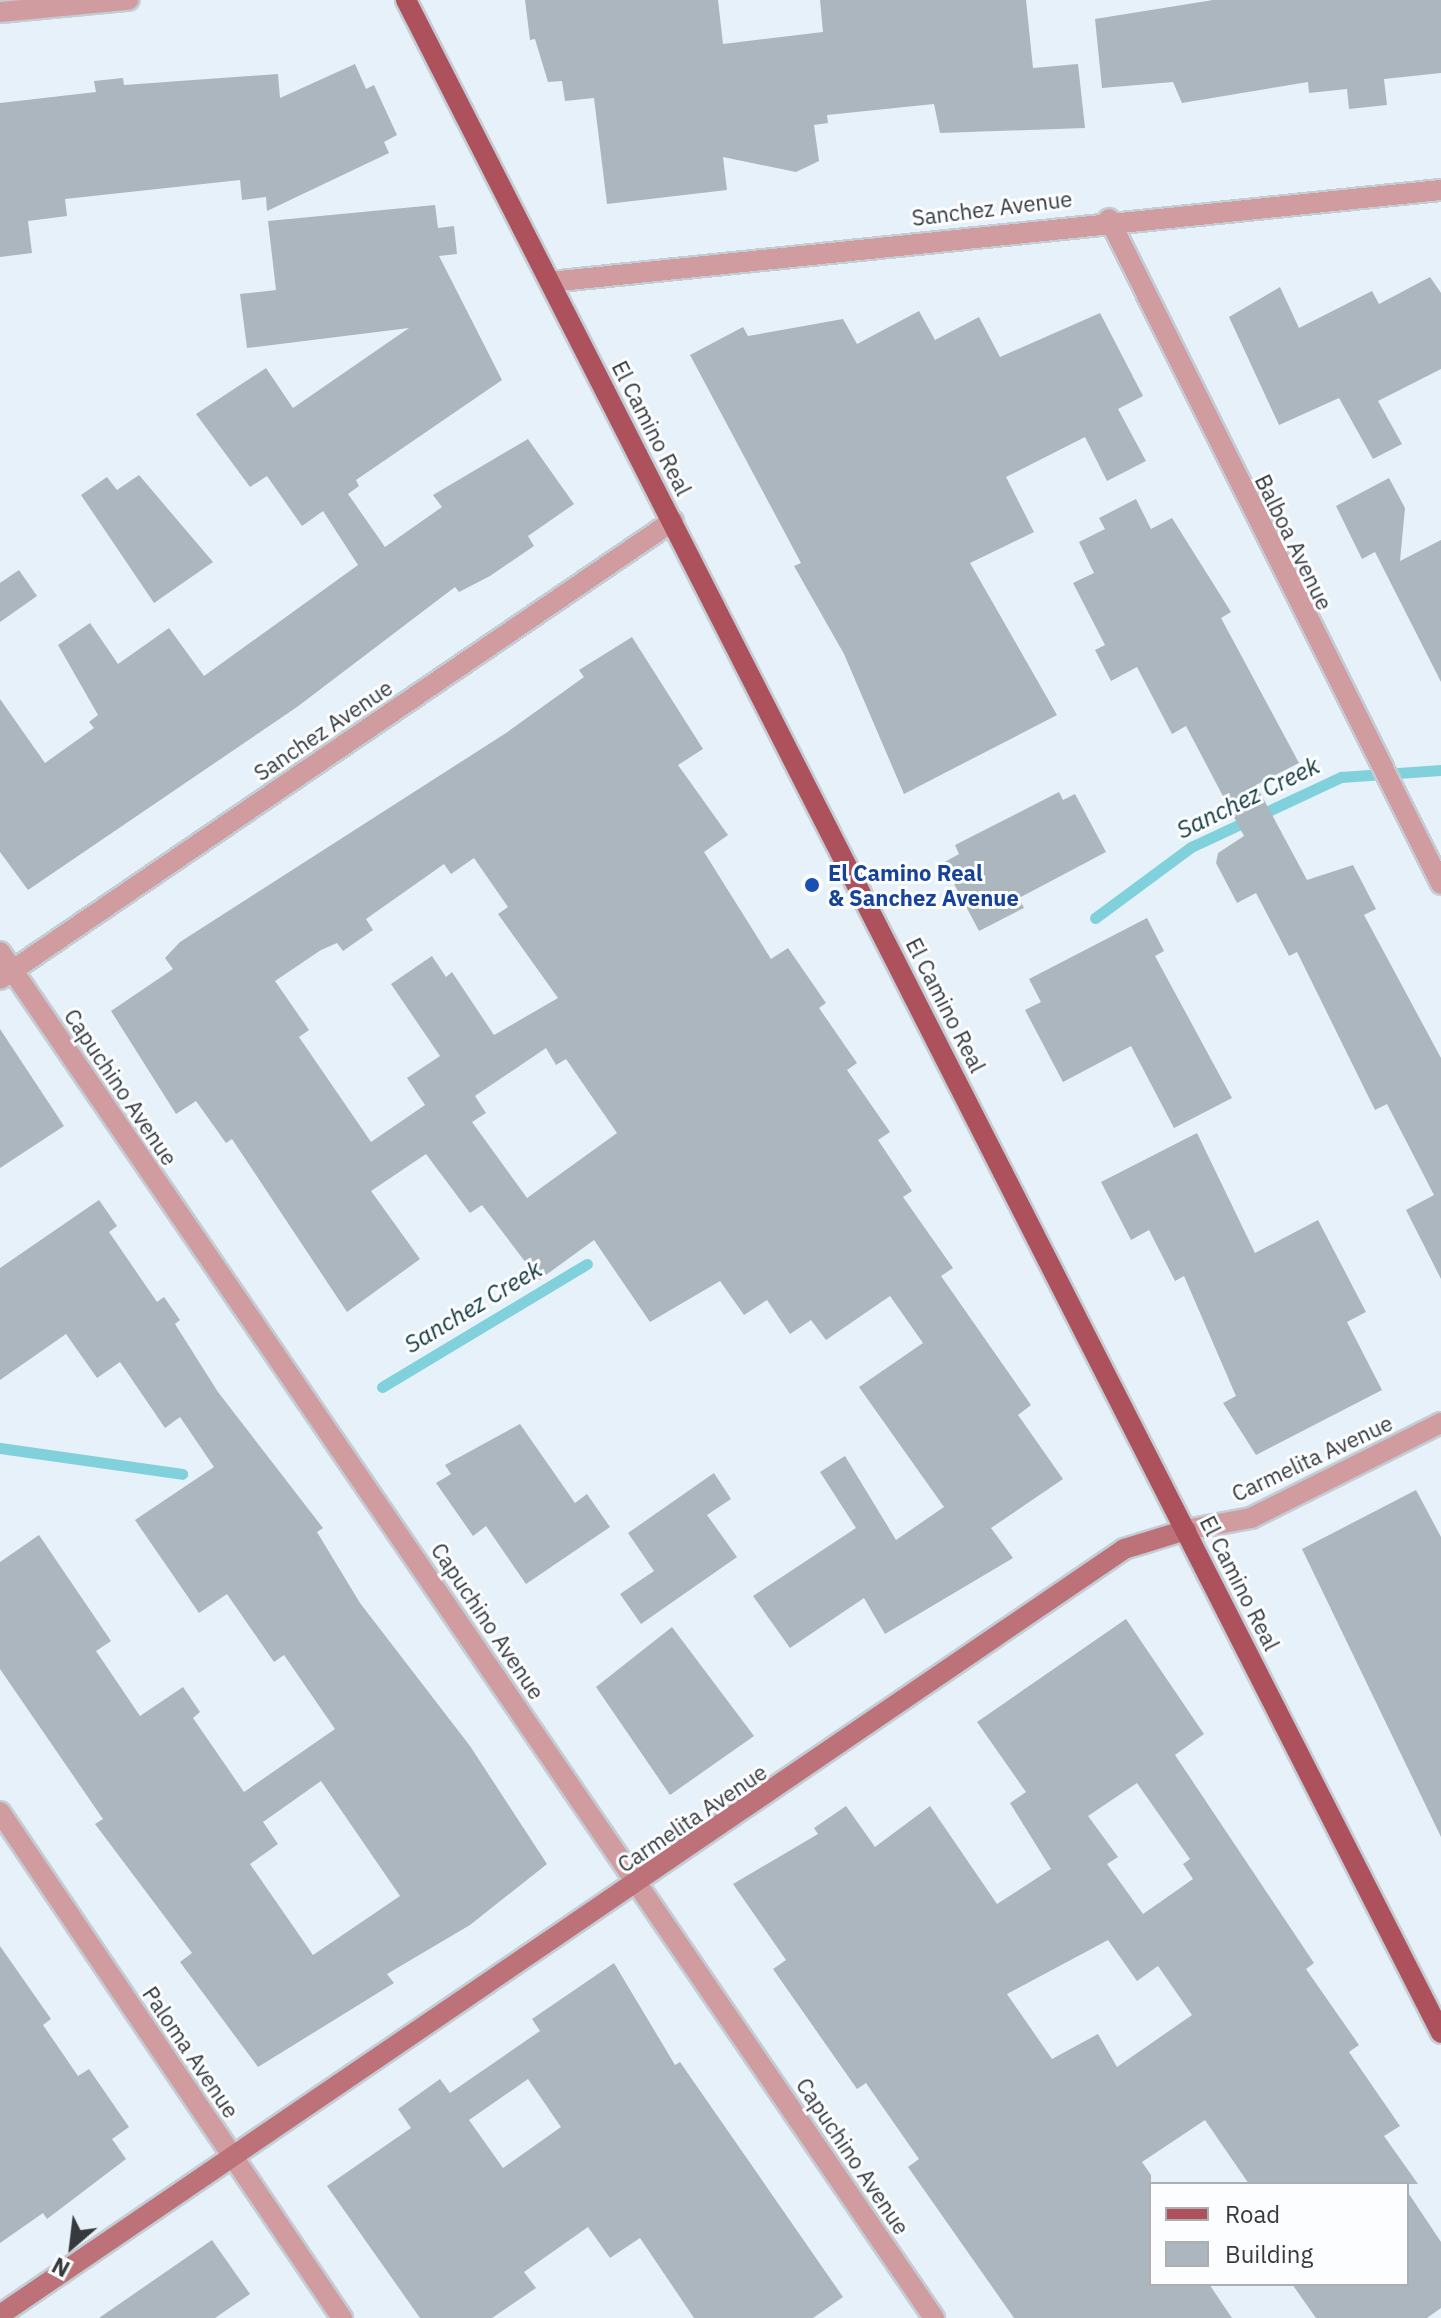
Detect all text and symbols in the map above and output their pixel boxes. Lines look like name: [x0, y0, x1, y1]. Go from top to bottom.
street label: Sanchez Avenue: [910, 185, 1074, 231]
street label: El Camino Real: [607, 356, 697, 500]
street label: Balboa Avenue: [1250, 470, 1338, 614]
street label: Sanchez Avenue: [249, 674, 397, 786]
water label: Sanchez Creek: [1172, 751, 1324, 845]
place label: El Camino Real & Sanchez Avenue: [828, 859, 1019, 910]
marker: El Camino Real & Sanchez Avenue: [803, 876, 821, 894]
street label: El Camino Real: [901, 933, 991, 1077]
street label: Capuchino Avenue: [59, 1004, 183, 1170]
water label: Sanchez Creek: [399, 1255, 547, 1359]
street label: Carmelita Avenue: [1227, 1409, 1397, 1507]
street label: El Camino Real: [1195, 1511, 1285, 1655]
street label: Capuchino Avenue: [426, 1538, 550, 1704]
street label: Carmelita Avenue: [612, 1758, 772, 1878]
street label: Paloma Avenue: [137, 1981, 245, 2123]
street label: Capuchino Avenue: [791, 2073, 915, 2239]
legend: [1149, 2182, 1409, 2286]
text: Road: [1225, 2198, 1280, 2230]
north arrow: [32, 2206, 112, 2286]
text: Building: [1225, 2238, 1313, 2270]
text: N: [47, 2251, 74, 2284]

